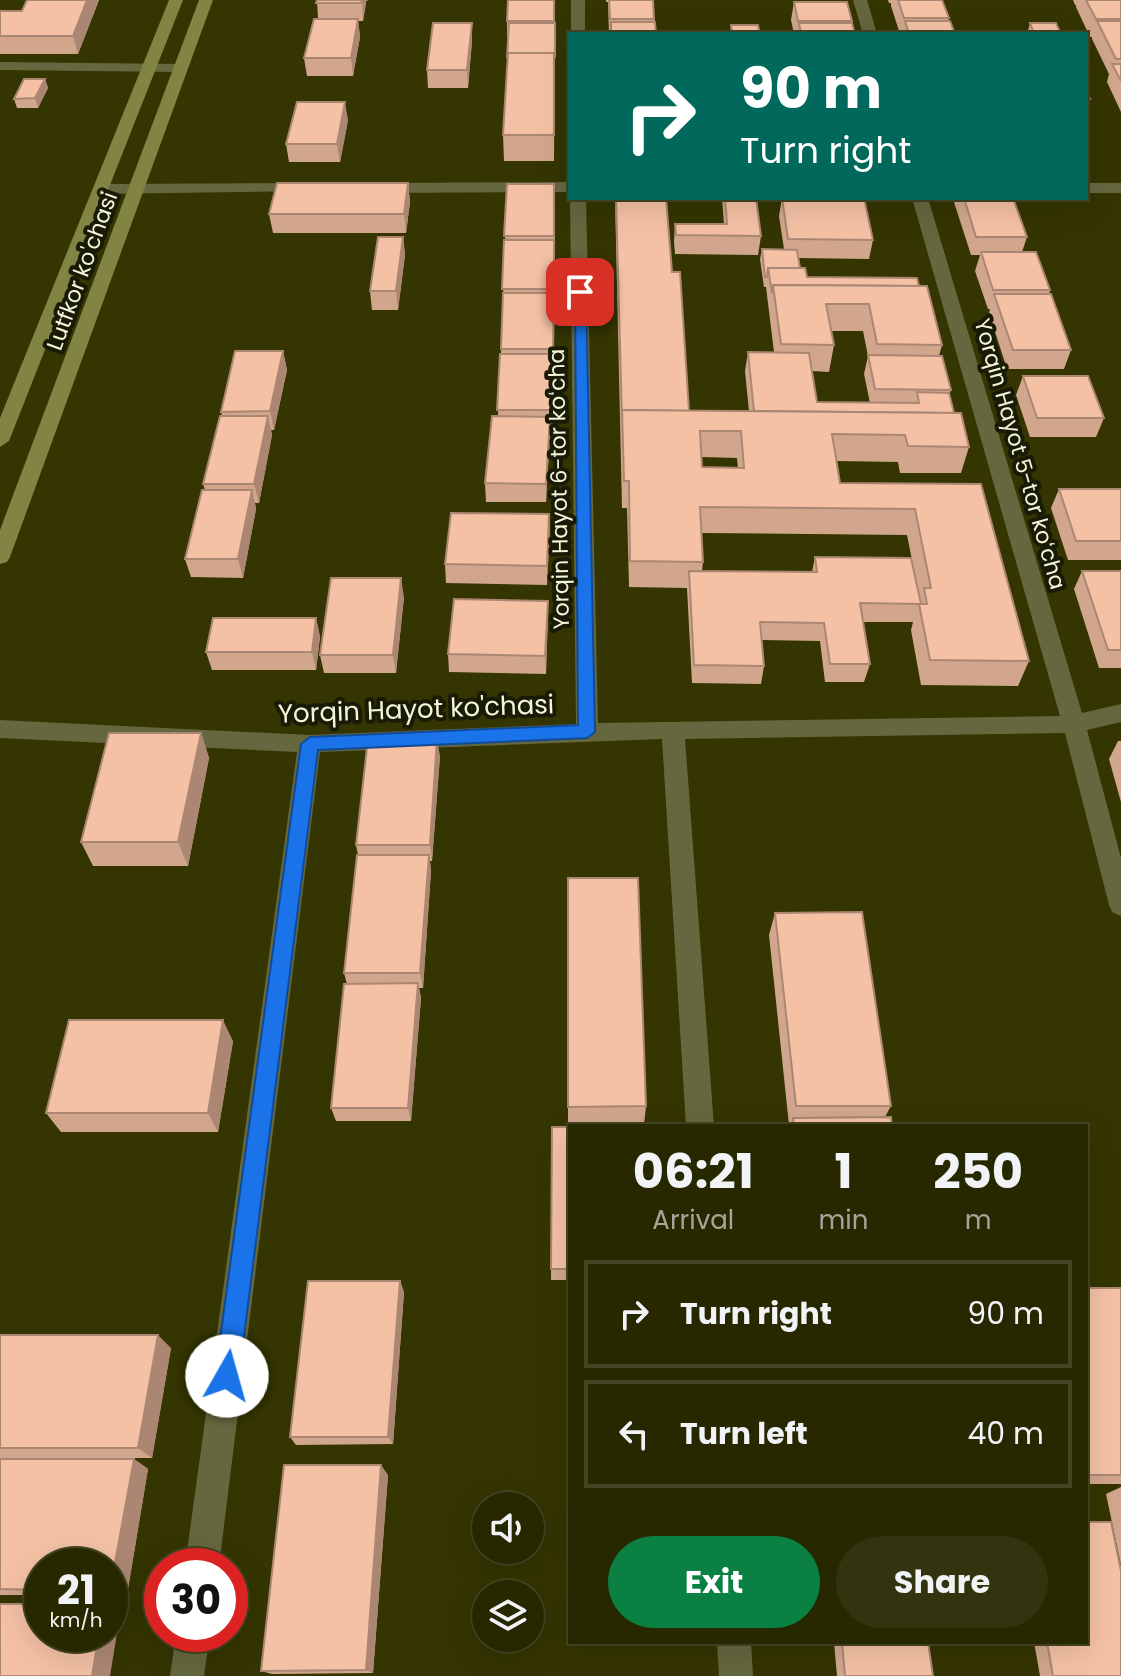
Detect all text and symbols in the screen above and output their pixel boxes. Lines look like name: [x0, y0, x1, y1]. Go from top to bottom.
text: 90 m: [740, 49, 882, 128]
icon: right: [608, 64, 712, 168]
text: Turn right: [740, 125, 911, 176]
street label: Lutfkor ko'chasi: [39, 187, 125, 355]
pin: [546, 258, 614, 326]
icon: arrive: [558, 270, 602, 314]
street label: Yorqin Hayot 5-tor koʻcha: [966, 315, 1074, 593]
street label: Yorqin Hayot 6-tor koʻcha: [541, 348, 577, 630]
street label: Yorqin Hayot ko'chasi: [277, 686, 555, 732]
text: 06:21: [633, 1138, 754, 1205]
text: 1: [834, 1138, 853, 1205]
text: 250: [933, 1138, 1023, 1205]
text: Arrival: [652, 1202, 734, 1238]
text: min: [819, 1202, 868, 1238]
text: m: [965, 1202, 992, 1238]
icon: right: [612, 1292, 656, 1336]
text: Turn right: [680, 1292, 832, 1335]
text: 90 m: [967, 1292, 1044, 1335]
position arrow: [185, 1334, 269, 1418]
icon: left: [612, 1412, 656, 1456]
text: Turn left: [680, 1412, 808, 1455]
text: 40 m: [967, 1412, 1044, 1455]
map controls: [472, 1492, 544, 1652]
button: sound: [472, 1492, 544, 1564]
button: Exit: [608, 1536, 820, 1628]
button: Share: [836, 1536, 1048, 1628]
speed limit sign: 30: [144, 1548, 248, 1652]
text: 21: [57, 1562, 95, 1618]
button: layers: [472, 1580, 544, 1652]
text: km/h: [49, 1606, 103, 1634]

